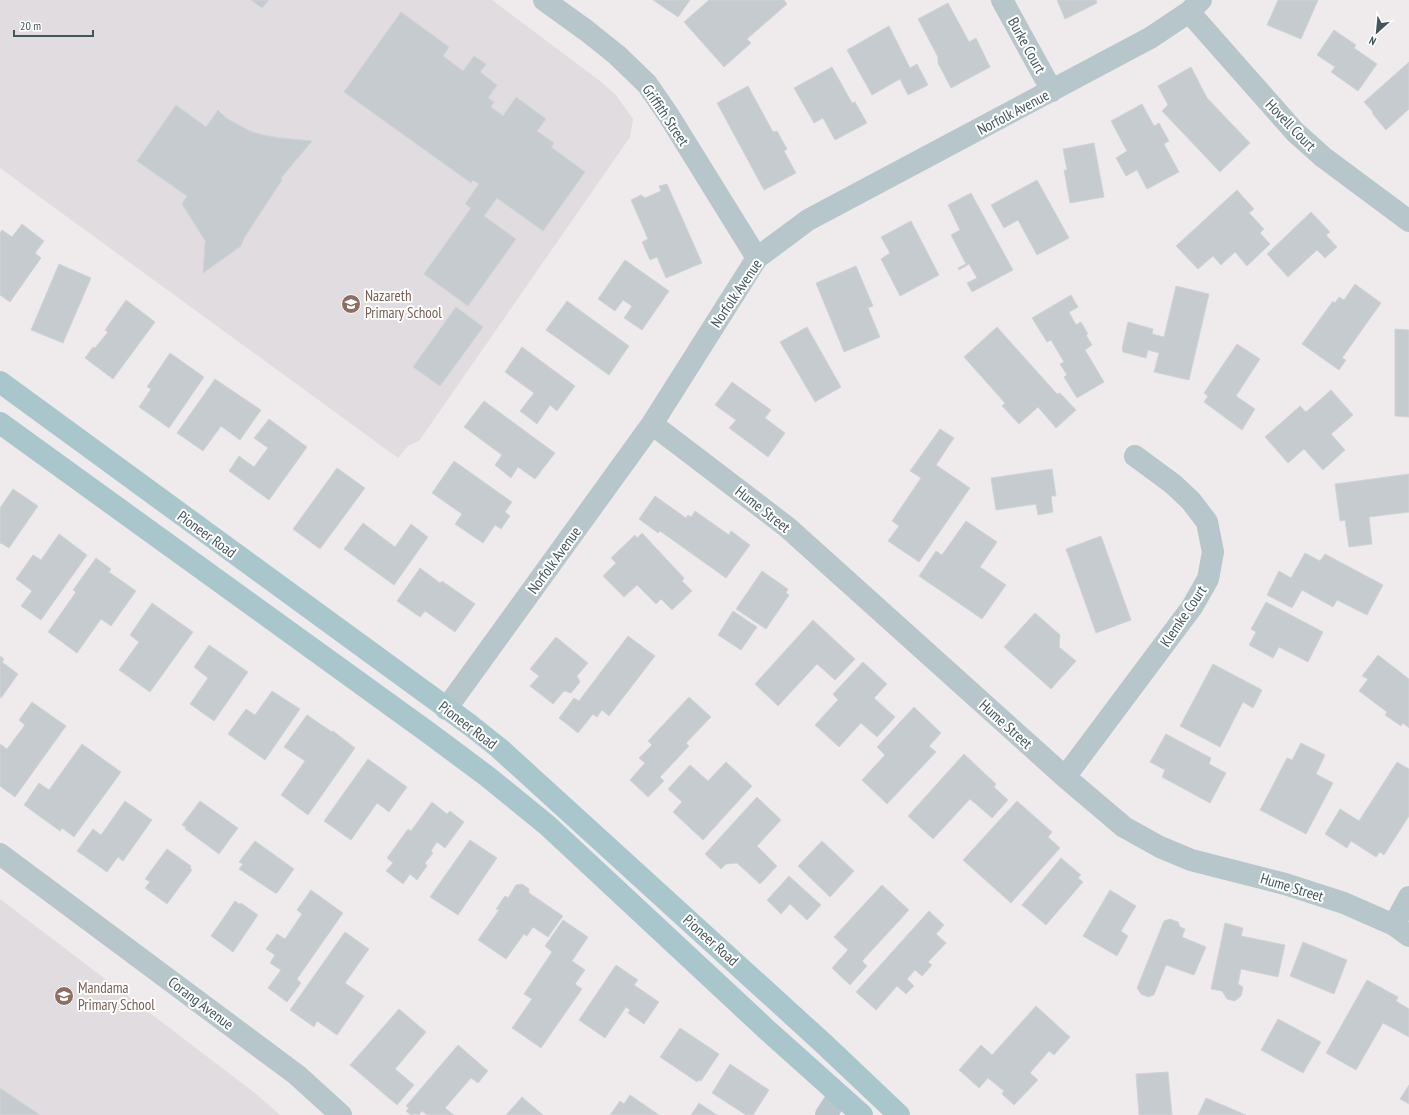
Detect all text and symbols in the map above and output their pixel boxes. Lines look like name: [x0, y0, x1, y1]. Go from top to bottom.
scale bar: [14, 12, 93, 38]
north arrow: [1357, 12, 1397, 52]
street label: Burke Court: [1004, 14, 1050, 76]
text: 20 m: [20, 18, 41, 33]
text: N: [1367, 33, 1378, 48]
street label: Griffith Street: [639, 81, 693, 149]
street label: Norfolk Avenue: [974, 85, 1052, 139]
street label: Hovell Court: [1262, 95, 1320, 155]
street label: Norfolk Avenue: [706, 255, 766, 331]
place label: Nazareth Primary School: [365, 286, 442, 322]
school or university icon: Nazareth Primary School: [340, 293, 362, 315]
street label: Hume Street: [732, 482, 794, 536]
street label: Pioneer Road: [174, 506, 240, 562]
street label: Norfolk Avenue: [523, 523, 585, 597]
street label: Klemke Court: [1156, 582, 1210, 650]
street label: Hume Street: [976, 695, 1036, 753]
street label: Pioneer Road: [435, 697, 501, 753]
street label: Hume Street: [1258, 868, 1326, 906]
street label: Pioneer Road: [679, 910, 743, 970]
street label: Corang Avenue: [165, 972, 237, 1034]
place label: Mandama Primary School: [78, 978, 155, 1014]
school or university icon: Mandama Primary School: [53, 985, 75, 1007]

